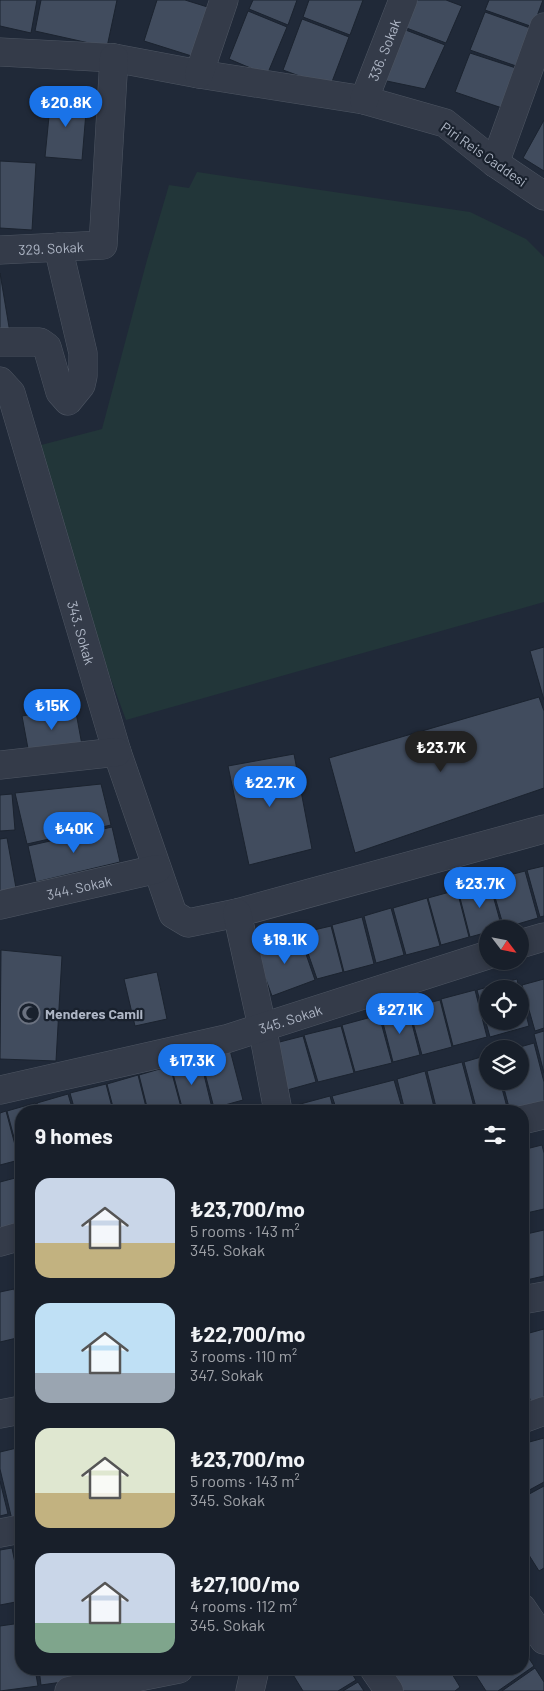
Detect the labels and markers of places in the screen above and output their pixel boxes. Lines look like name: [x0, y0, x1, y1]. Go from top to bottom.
pin: ₺20.8K: [25, 86, 107, 128]
pin: ₺15K: [22, 688, 82, 731]
pin: ₺23.7K: [400, 730, 482, 773]
pin: ₺22.7K: [229, 766, 311, 808]
pin: ₺40K: [44, 812, 104, 854]
pin: ₺23.7K: [439, 866, 521, 909]
pin: ₺19.1K: [244, 922, 326, 965]
pin: ₺27.1K: [359, 992, 441, 1035]
mosque icon: Menderes Camii: [17, 1001, 41, 1025]
place label: Menderes Camii: [45, 1005, 143, 1022]
pin: ₺17.3K: [151, 1044, 233, 1086]

